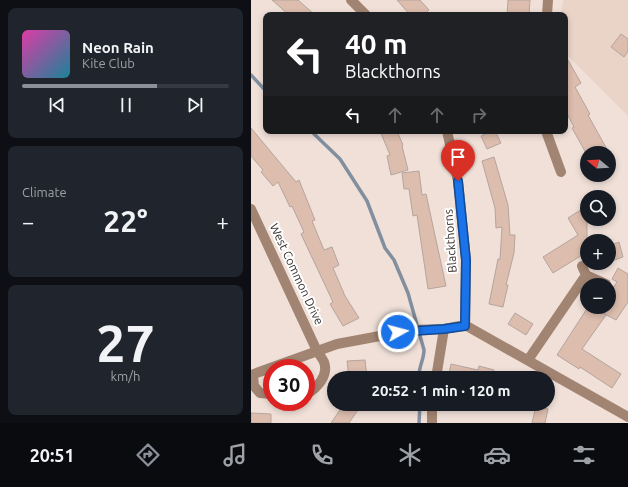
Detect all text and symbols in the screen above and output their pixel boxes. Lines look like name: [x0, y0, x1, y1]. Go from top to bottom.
icon: left: [279, 28, 331, 80]
text: 40 m: [345, 28, 407, 59]
text: Neon Rain: [82, 39, 154, 56]
text: Kite Club: [82, 56, 135, 70]
text: Blackthorns: [345, 61, 441, 81]
icon: previous: [46, 94, 68, 116]
icon: pause: [115, 94, 137, 116]
icon: next: [184, 94, 206, 116]
icon: left: [342, 104, 364, 126]
icon: ahead: [384, 104, 406, 126]
icon: ahead: [426, 104, 448, 126]
icon: right: [468, 104, 490, 126]
pin: [441, 140, 475, 181]
icon: arrive: [447, 146, 469, 168]
north arrow: [580, 146, 616, 182]
map controls: [580, 146, 616, 314]
text: Climate: [22, 185, 67, 199]
button: search: [580, 190, 616, 226]
text: 22°: [103, 204, 148, 238]
text: −: [22, 209, 34, 234]
text: +: [217, 209, 229, 234]
street label: Blackthorns: [441, 209, 459, 273]
street label: West Common Drive: [268, 221, 326, 327]
button: +: [580, 234, 616, 270]
button: −: [580, 278, 616, 314]
position arrow: [377, 311, 419, 353]
text: 27: [96, 314, 155, 372]
speed limit sign: 30: [263, 359, 315, 411]
text: km/h: [110, 369, 141, 383]
text: 20:52 · 1 min · 120 m: [372, 382, 510, 399]
icon: directions: [134, 441, 162, 469]
icon: music: [221, 441, 249, 469]
icon: phone: [308, 441, 336, 469]
icon: climate: [396, 441, 424, 469]
icon: car: [483, 441, 511, 469]
icon: filters: [570, 441, 598, 469]
text: 20:51: [30, 445, 75, 465]

